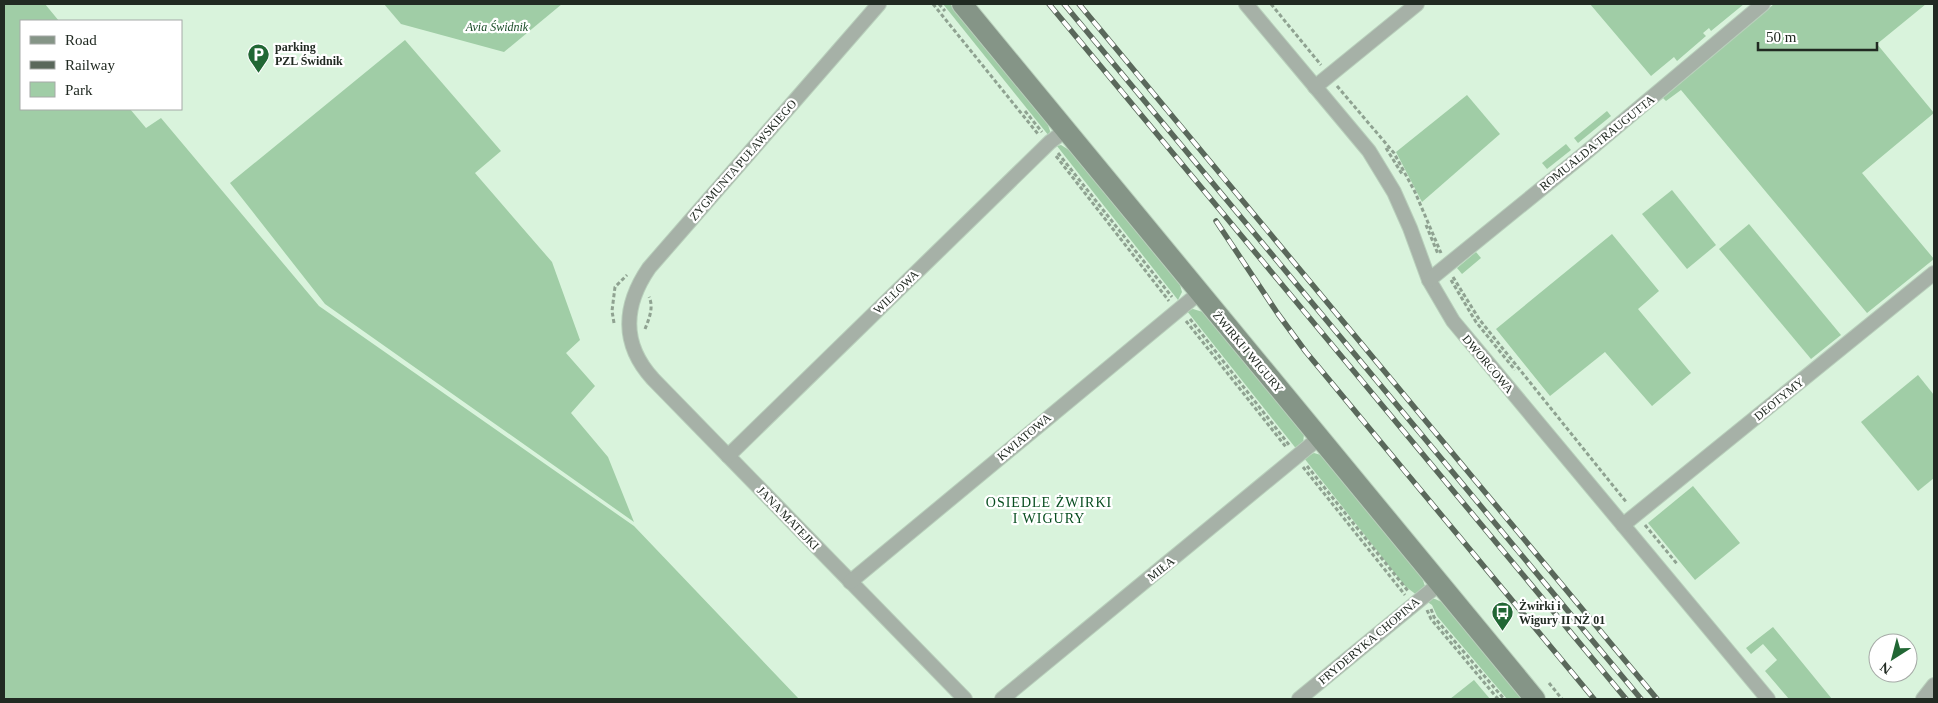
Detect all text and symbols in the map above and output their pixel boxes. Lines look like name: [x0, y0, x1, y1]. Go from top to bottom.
legend: [20, 20, 182, 110]
park label: Avia Świdnik: [465, 20, 529, 34]
scale bar: [1758, 20, 1877, 52]
text: 50 m: [1766, 29, 1797, 45]
text: Road: [65, 32, 97, 48]
place label: parking PZL Świdnik: [275, 40, 343, 68]
parking icon: parking PZL Świdnik: [247, 42, 271, 73]
text: Railway: [65, 57, 115, 73]
text: Park: [65, 82, 93, 98]
street label: ROMUALDA TRAUGUTTA: [1537, 92, 1658, 194]
street label: ZYGMUNTA PUŁAWSKIEGO: [687, 96, 800, 223]
street label: WILLOWA: [871, 267, 922, 317]
street label: ŻWIRKI I WIGURY: [1210, 309, 1286, 396]
street label: DWORCOWA: [1459, 332, 1517, 396]
street label: DEOTYMY: [1751, 374, 1807, 423]
street label: KWIATOWA: [994, 410, 1054, 463]
street label: JANA MATEJKI: [754, 483, 822, 553]
district label: OSIEDLE ŻWIRKI I WIGURY: [986, 495, 1112, 526]
street label: MIŁA: [1145, 554, 1178, 584]
street label: FRYDERYKA CHOPINA: [1316, 594, 1423, 687]
place label: Żwirki i Wigury II NŻ 01: [1519, 599, 1605, 627]
bus stop icon: Żwirki i Wigury II NŻ 01: [1491, 601, 1515, 632]
north arrow: [1868, 633, 1918, 683]
text: N: [1877, 659, 1894, 677]

